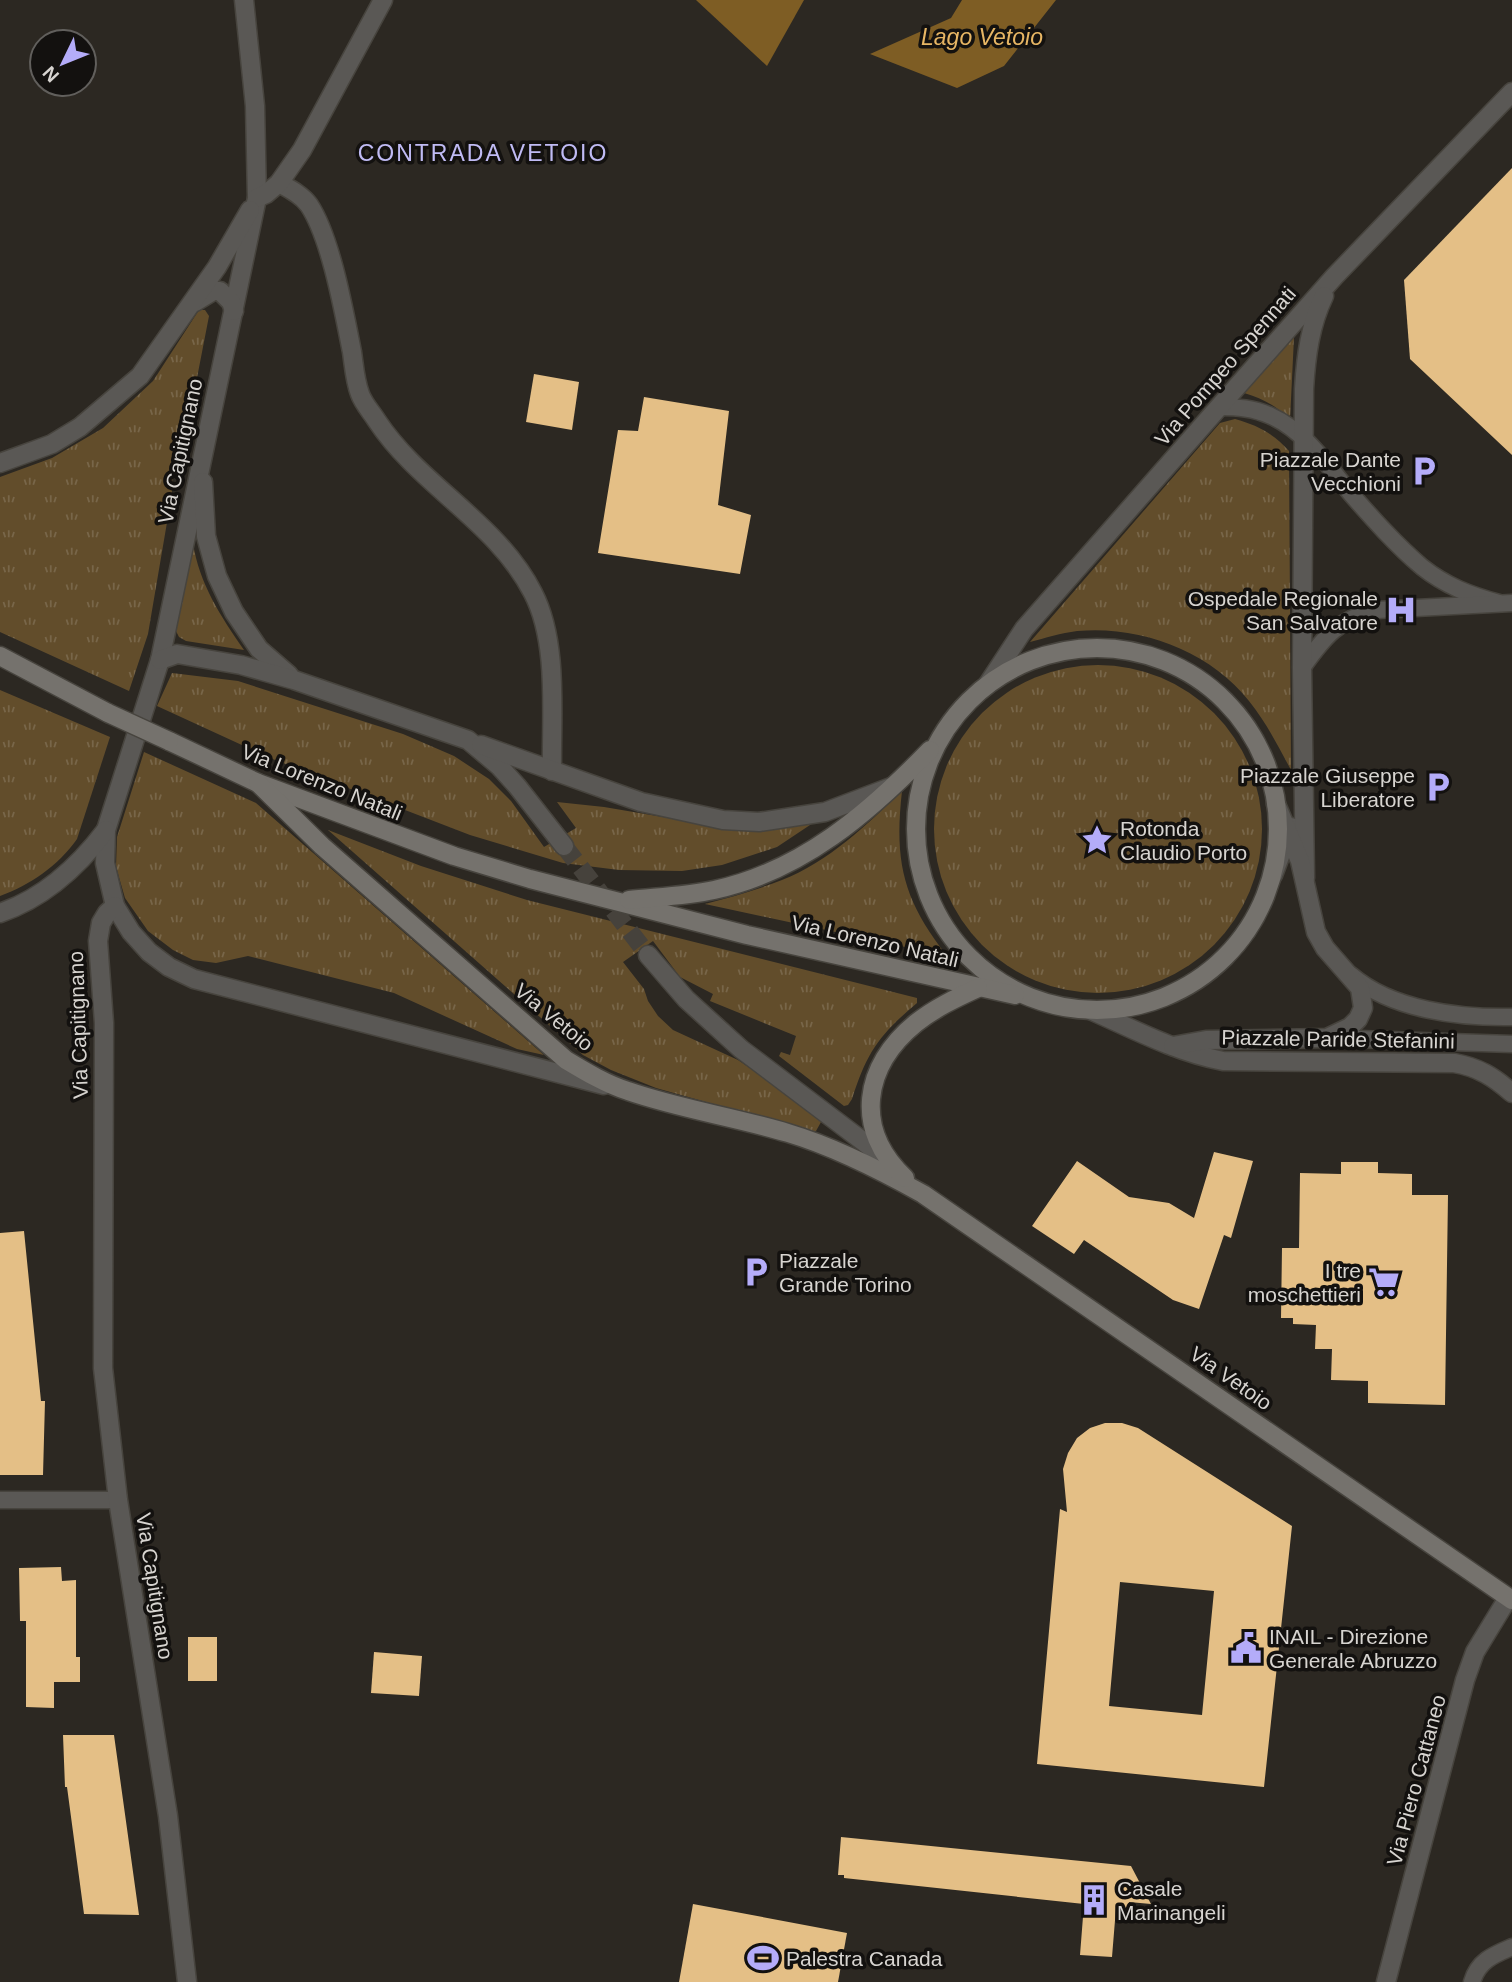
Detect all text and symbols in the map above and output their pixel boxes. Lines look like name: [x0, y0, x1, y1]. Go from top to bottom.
water label: Lago Vetoio: [921, 24, 1043, 50]
north arrow: [28, 28, 98, 98]
text: N: [39, 62, 63, 86]
district label: CONTRADA VETOIO: [358, 140, 608, 166]
street label: Via Pompeo Spennati: [1150, 282, 1300, 450]
street label: Via Capitignano: [153, 376, 207, 526]
place label: Piazzale Dante Vecchioni: [1260, 448, 1401, 495]
parking icon: Piazzale Dante Vecchioni: [1407, 454, 1441, 488]
place label: Ospedale Regionale San Salvatore: [1188, 587, 1378, 634]
hospital icon: Ospedale Regionale San Salvatore: [1384, 593, 1418, 627]
street label: Via Lorenzo Natali: [238, 739, 406, 825]
place label: Piazzale Giuseppe Liberatore: [1240, 764, 1415, 811]
parking icon: Piazzale Giuseppe Liberatore: [1421, 770, 1455, 804]
place label: Rotonda Claudio Porto: [1120, 817, 1247, 864]
place icon: Rotonda Claudio Porto: [1080, 823, 1114, 857]
street label: Via Lorenzo Natali: [789, 911, 961, 971]
street label: Via Capitignano: [64, 951, 92, 1099]
street label: Via Vetoio: [510, 978, 598, 1056]
street label: Piazzale Paride Stefanini: [1221, 1025, 1455, 1053]
place label: Piazzale Grande Torino: [779, 1249, 912, 1296]
parking icon: Piazzale Grande Torino: [739, 1255, 773, 1289]
place label: I tre moschettieri: [1248, 1259, 1361, 1306]
supermarket icon: I tre moschettieri: [1367, 1265, 1401, 1299]
street label: Via Vetoio: [1186, 1342, 1276, 1414]
street label: Via Capitignano: [132, 1511, 178, 1661]
place label: INAIL - Direzione Generale Abruzzo: [1269, 1625, 1437, 1672]
public building icon: INAIL - Direzione Generale Abruzzo: [1229, 1631, 1263, 1665]
street label: Via Piero Cattaneo: [1382, 1692, 1450, 1868]
place label: Casale Marinangeli: [1117, 1877, 1226, 1924]
building icon: Casale Marinangeli: [1077, 1883, 1111, 1917]
sports icon: Palestra Canada: [746, 1941, 780, 1975]
place label: Palestra Canada: [786, 1947, 943, 1970]

